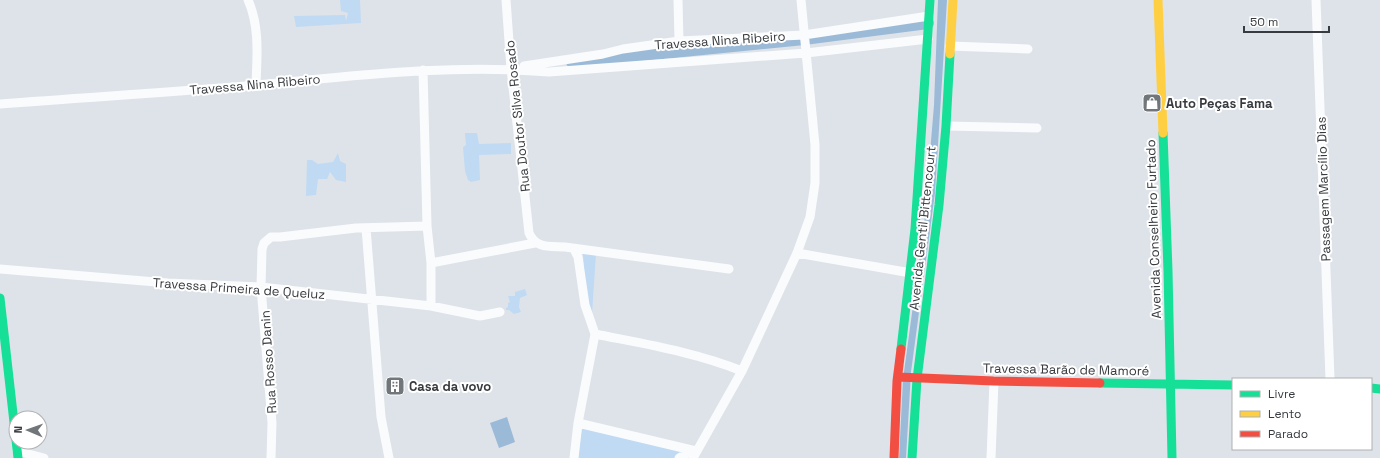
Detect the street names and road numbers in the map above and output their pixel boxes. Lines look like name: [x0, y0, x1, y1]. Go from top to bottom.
street label: Travessa Nina Ribeiro: [654, 27, 786, 54]
street label: Rua Doutor Silva Rosado: [501, 39, 534, 193]
street label: Travessa Nina Ribeiro: [189, 70, 321, 99]
street label: Passagem Marcílio Dias: [1312, 116, 1335, 262]
street label: Avenida Conselheiro Furtado: [1142, 139, 1165, 319]
street label: Avenida Gentil Bittencourt: [905, 145, 940, 311]
street label: Travessa Primeira de Queluz: [152, 274, 326, 303]
street label: Rua Rosso Danin: [256, 310, 281, 414]
street label: Travessa Barão de Mamoré: [983, 360, 1149, 379]

